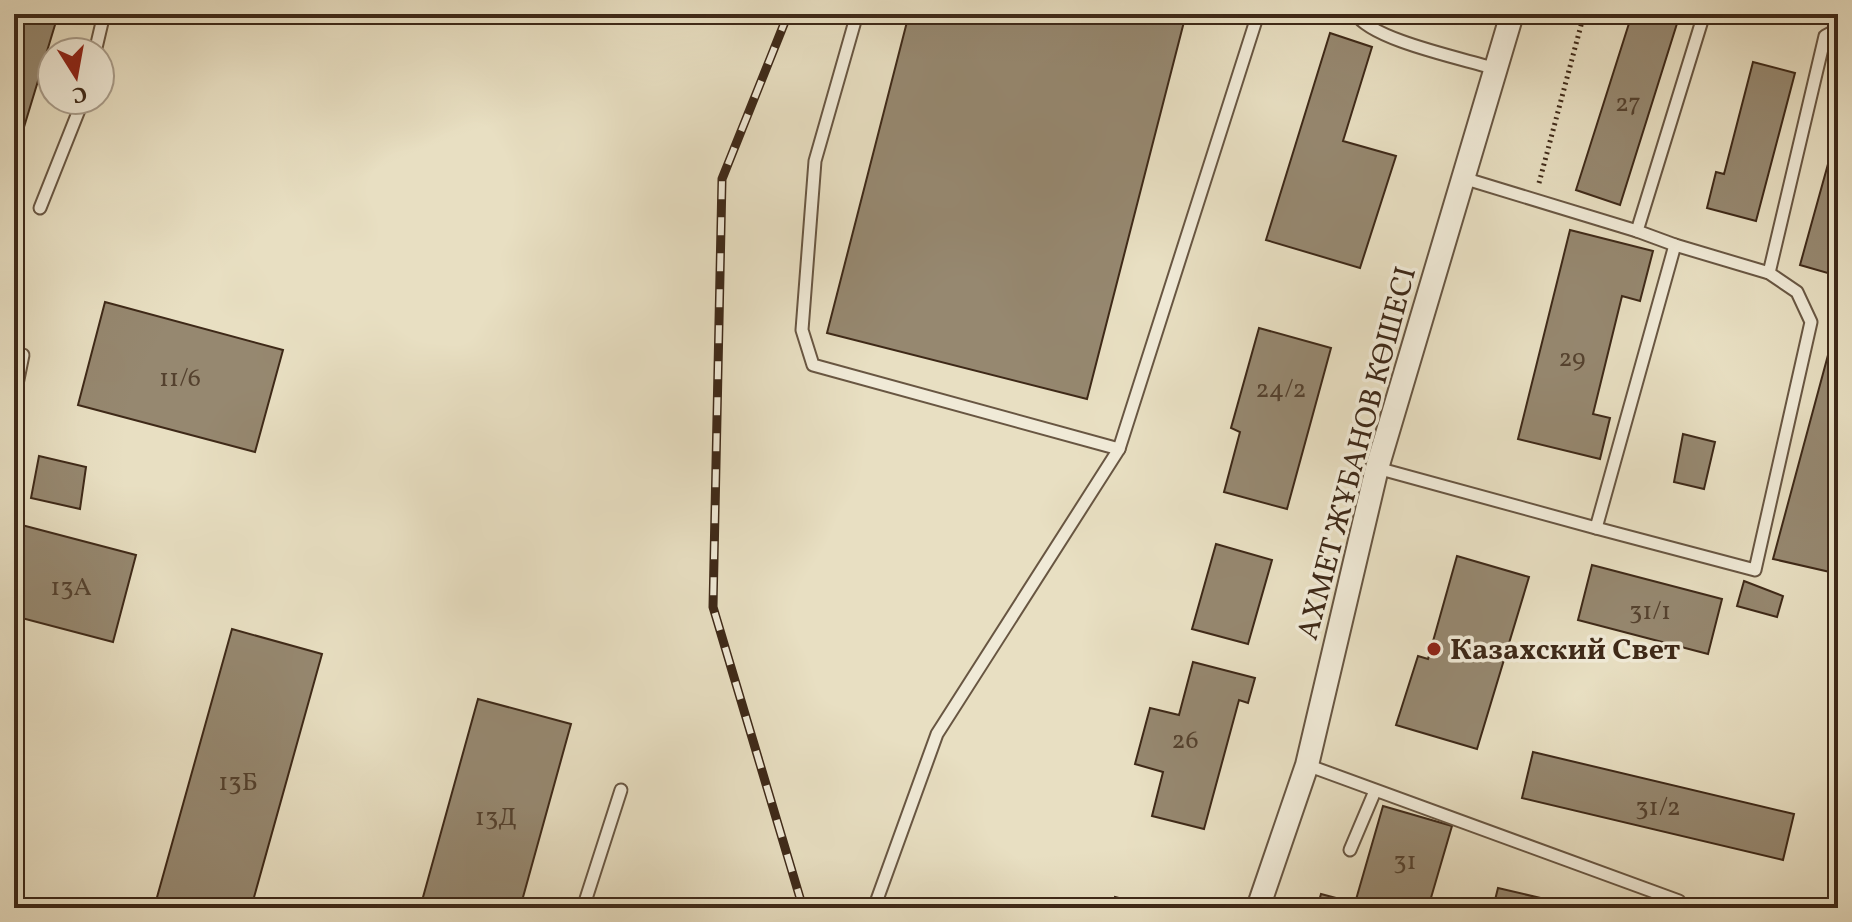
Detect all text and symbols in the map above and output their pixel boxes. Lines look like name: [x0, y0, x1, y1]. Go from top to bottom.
north arrow: [36, 36, 116, 116]
text: С: [69, 77, 89, 110]
house number: 27: [1615, 86, 1641, 122]
street label: АХМЕТ ЖҰБАНОВ КӨШЕСІ: [1288, 262, 1428, 645]
house number: 29: [1558, 341, 1586, 377]
house number: 11/6: [159, 361, 201, 397]
house number: 24/2: [1256, 372, 1306, 408]
house number: 13А: [50, 570, 92, 606]
house number: 31/1: [1629, 594, 1671, 630]
place label: Казахский Свет: [1450, 630, 1681, 672]
marker: Казахский Свет: [1425, 640, 1443, 658]
house number: 26: [1171, 723, 1199, 759]
house number: 13Б: [218, 765, 258, 801]
house number: 31/2: [1635, 790, 1681, 826]
house number: 13Д: [475, 800, 517, 836]
house number: 31: [1393, 844, 1417, 880]

